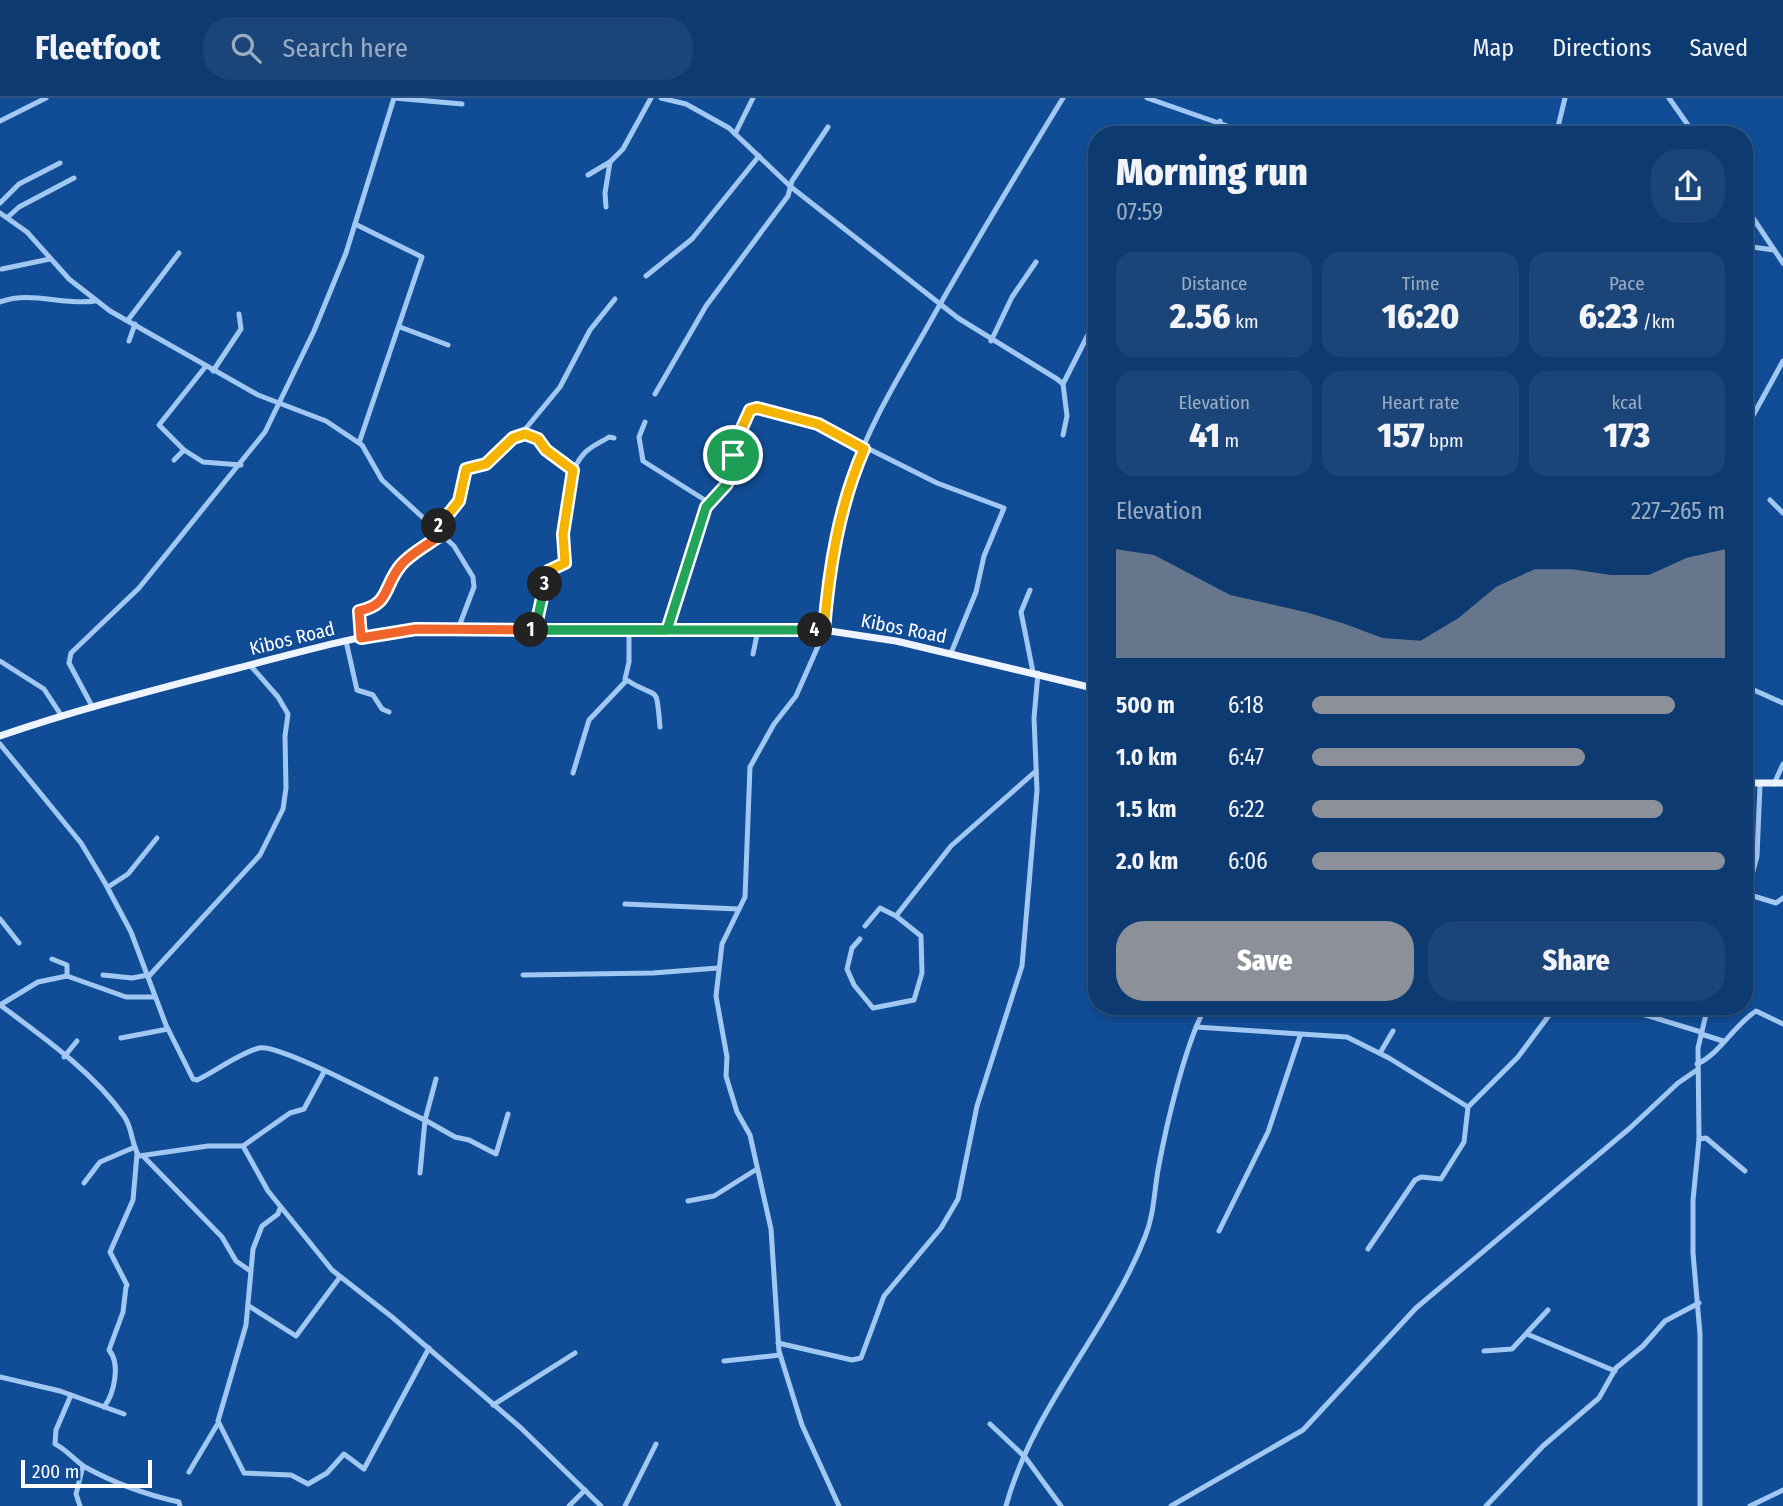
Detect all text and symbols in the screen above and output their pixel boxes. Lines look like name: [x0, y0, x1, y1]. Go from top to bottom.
search box: [203, 17, 693, 80]
text: Fleetfoot: [35, 28, 161, 68]
icon: search: [227, 29, 265, 67]
text: Search here: [283, 33, 408, 64]
text: Map: [1473, 34, 1514, 62]
text: Directions: [1552, 34, 1651, 62]
text: Saved: [1689, 34, 1748, 62]
text: Morning run: [1116, 149, 1308, 195]
button: share: [1651, 149, 1725, 223]
text: 07:59: [1116, 198, 1163, 226]
text: Distance: [1181, 272, 1247, 295]
text: Time: [1402, 272, 1439, 295]
text: Pace: [1609, 272, 1645, 295]
text: 2.56: [1170, 295, 1231, 337]
text: 16:20: [1382, 295, 1459, 337]
text: 6:23: [1578, 295, 1638, 337]
text: km: [1231, 310, 1259, 333]
text: /km: [1638, 310, 1675, 333]
text: Elevation: [1178, 391, 1250, 414]
text: Heart rate: [1381, 391, 1460, 414]
text: kcal: [1611, 391, 1642, 414]
text: 41: [1189, 414, 1220, 456]
text: 157: [1377, 414, 1424, 456]
text: 173: [1603, 414, 1650, 456]
pin: [703, 425, 763, 485]
text: m: [1220, 429, 1239, 452]
text: bpm: [1424, 429, 1464, 452]
icon: arrive: [714, 436, 752, 474]
text: Elevation: [1116, 497, 1203, 525]
text: 227–265 m: [1631, 497, 1725, 525]
pin: 2: [422, 508, 457, 544]
text: 2: [434, 514, 443, 537]
pin: 3: [528, 566, 562, 602]
text: 3: [540, 572, 549, 595]
street label: Kibos Road: [859, 609, 949, 648]
pin: 1: [514, 612, 548, 648]
pin: 4: [798, 612, 832, 648]
street label: Kibos Road: [247, 617, 337, 660]
text: 1: [526, 618, 535, 641]
text: 4: [810, 618, 819, 641]
text: 500 m: [1116, 691, 1175, 719]
text: 6:18: [1228, 691, 1264, 719]
text: 1.0 km: [1116, 743, 1177, 771]
text: 6:47: [1228, 743, 1264, 771]
text: 1.5 km: [1116, 795, 1177, 823]
text: 6:22: [1228, 795, 1265, 823]
text: 2.0 km: [1116, 847, 1178, 875]
text: 6:06: [1228, 847, 1268, 875]
button: Save: [1116, 921, 1414, 1001]
button: Share: [1428, 921, 1725, 1001]
scale bar: [21, 1457, 152, 1489]
text: 200 m: [32, 1460, 79, 1483]

